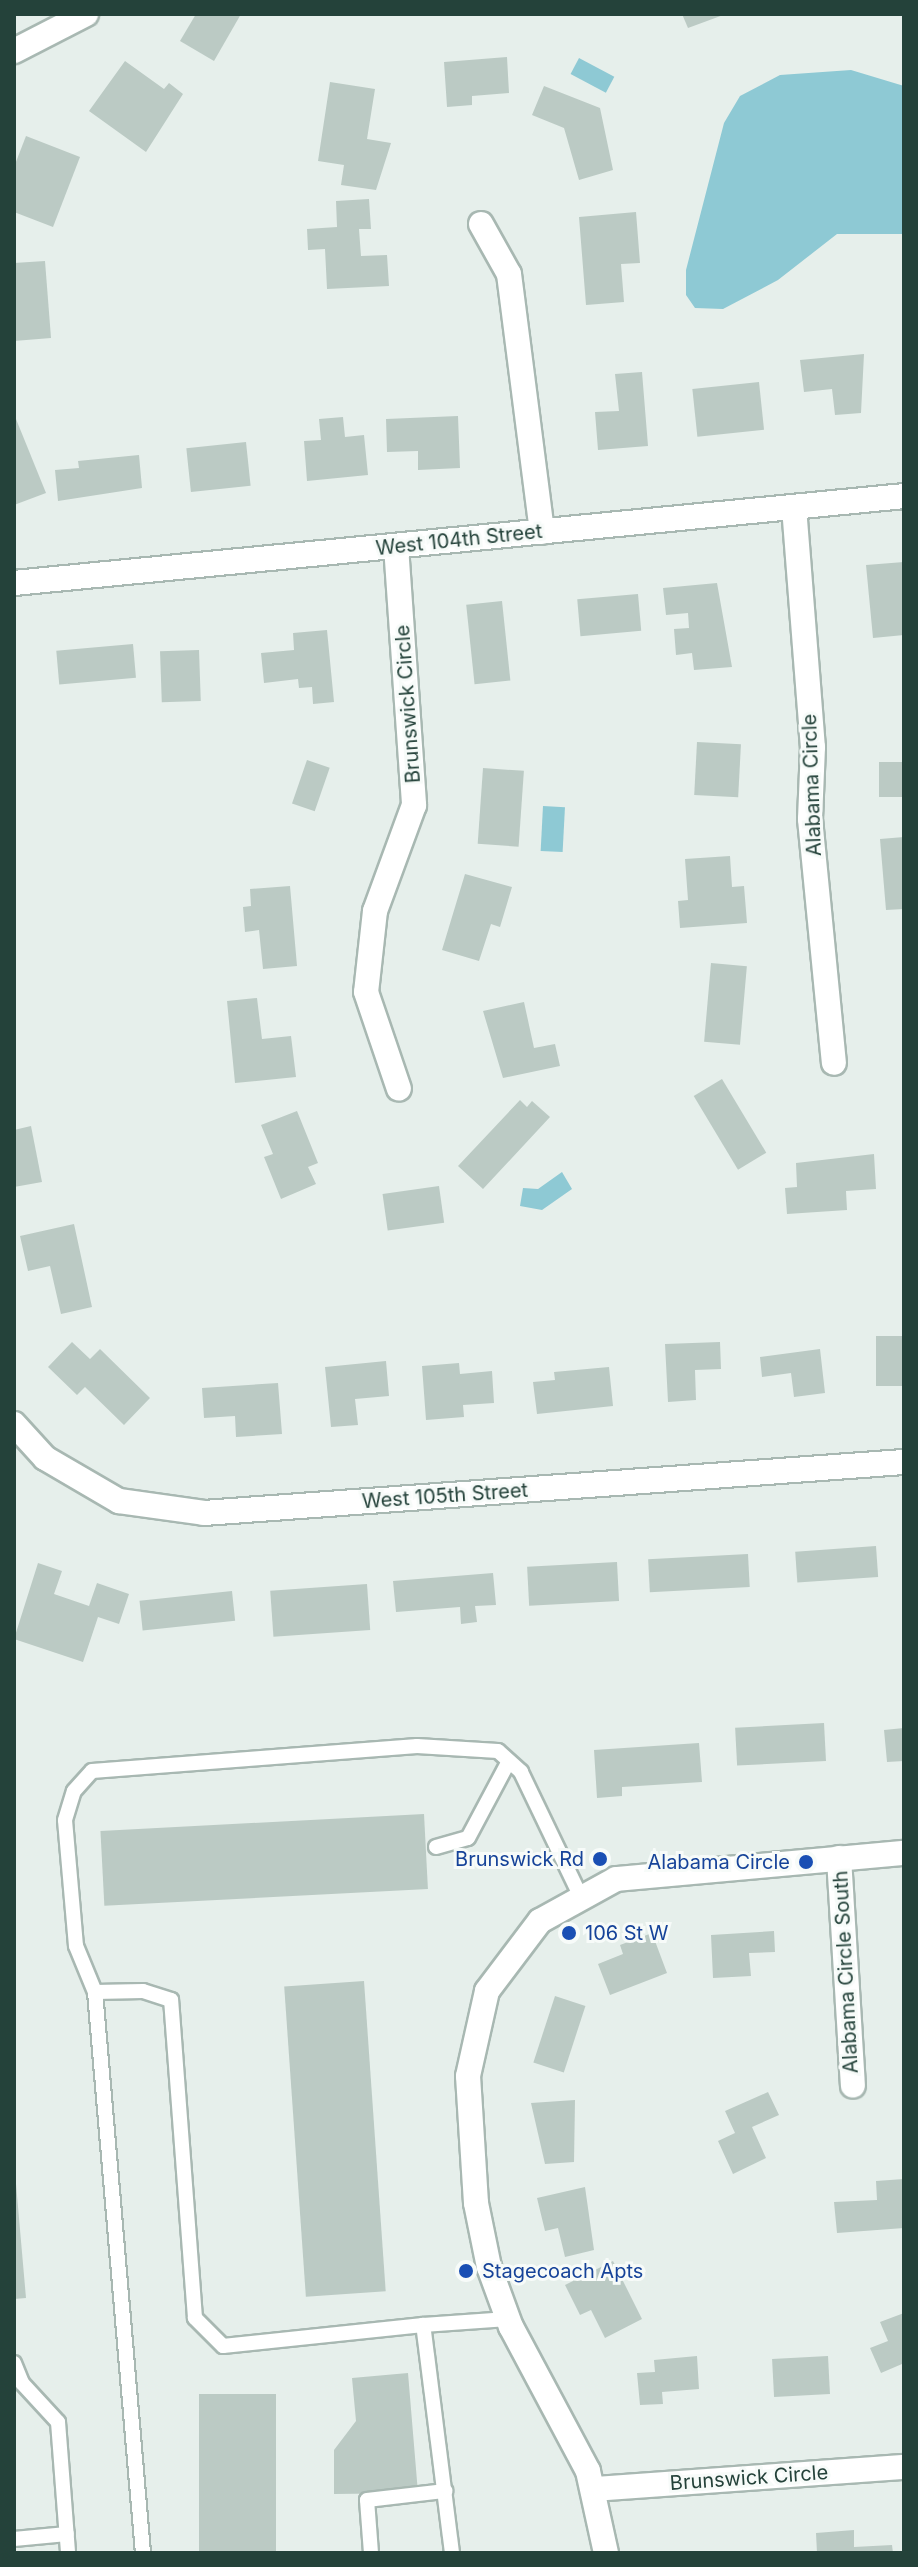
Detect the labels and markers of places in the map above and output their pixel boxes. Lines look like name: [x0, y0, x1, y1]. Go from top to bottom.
place label: Brunswick Rd: [455, 1847, 584, 1871]
marker: Brunswick Rd: [591, 1850, 609, 1868]
place label: Alabama Circle: [648, 1850, 790, 1874]
marker: Alabama Circle: [797, 1853, 815, 1871]
place label: 106 St W: [585, 1921, 668, 1945]
marker: 106 St W: [560, 1924, 578, 1942]
place label: Stagecoach Apts: [482, 2259, 643, 2283]
marker: Stagecoach Apts: [457, 2262, 475, 2280]

